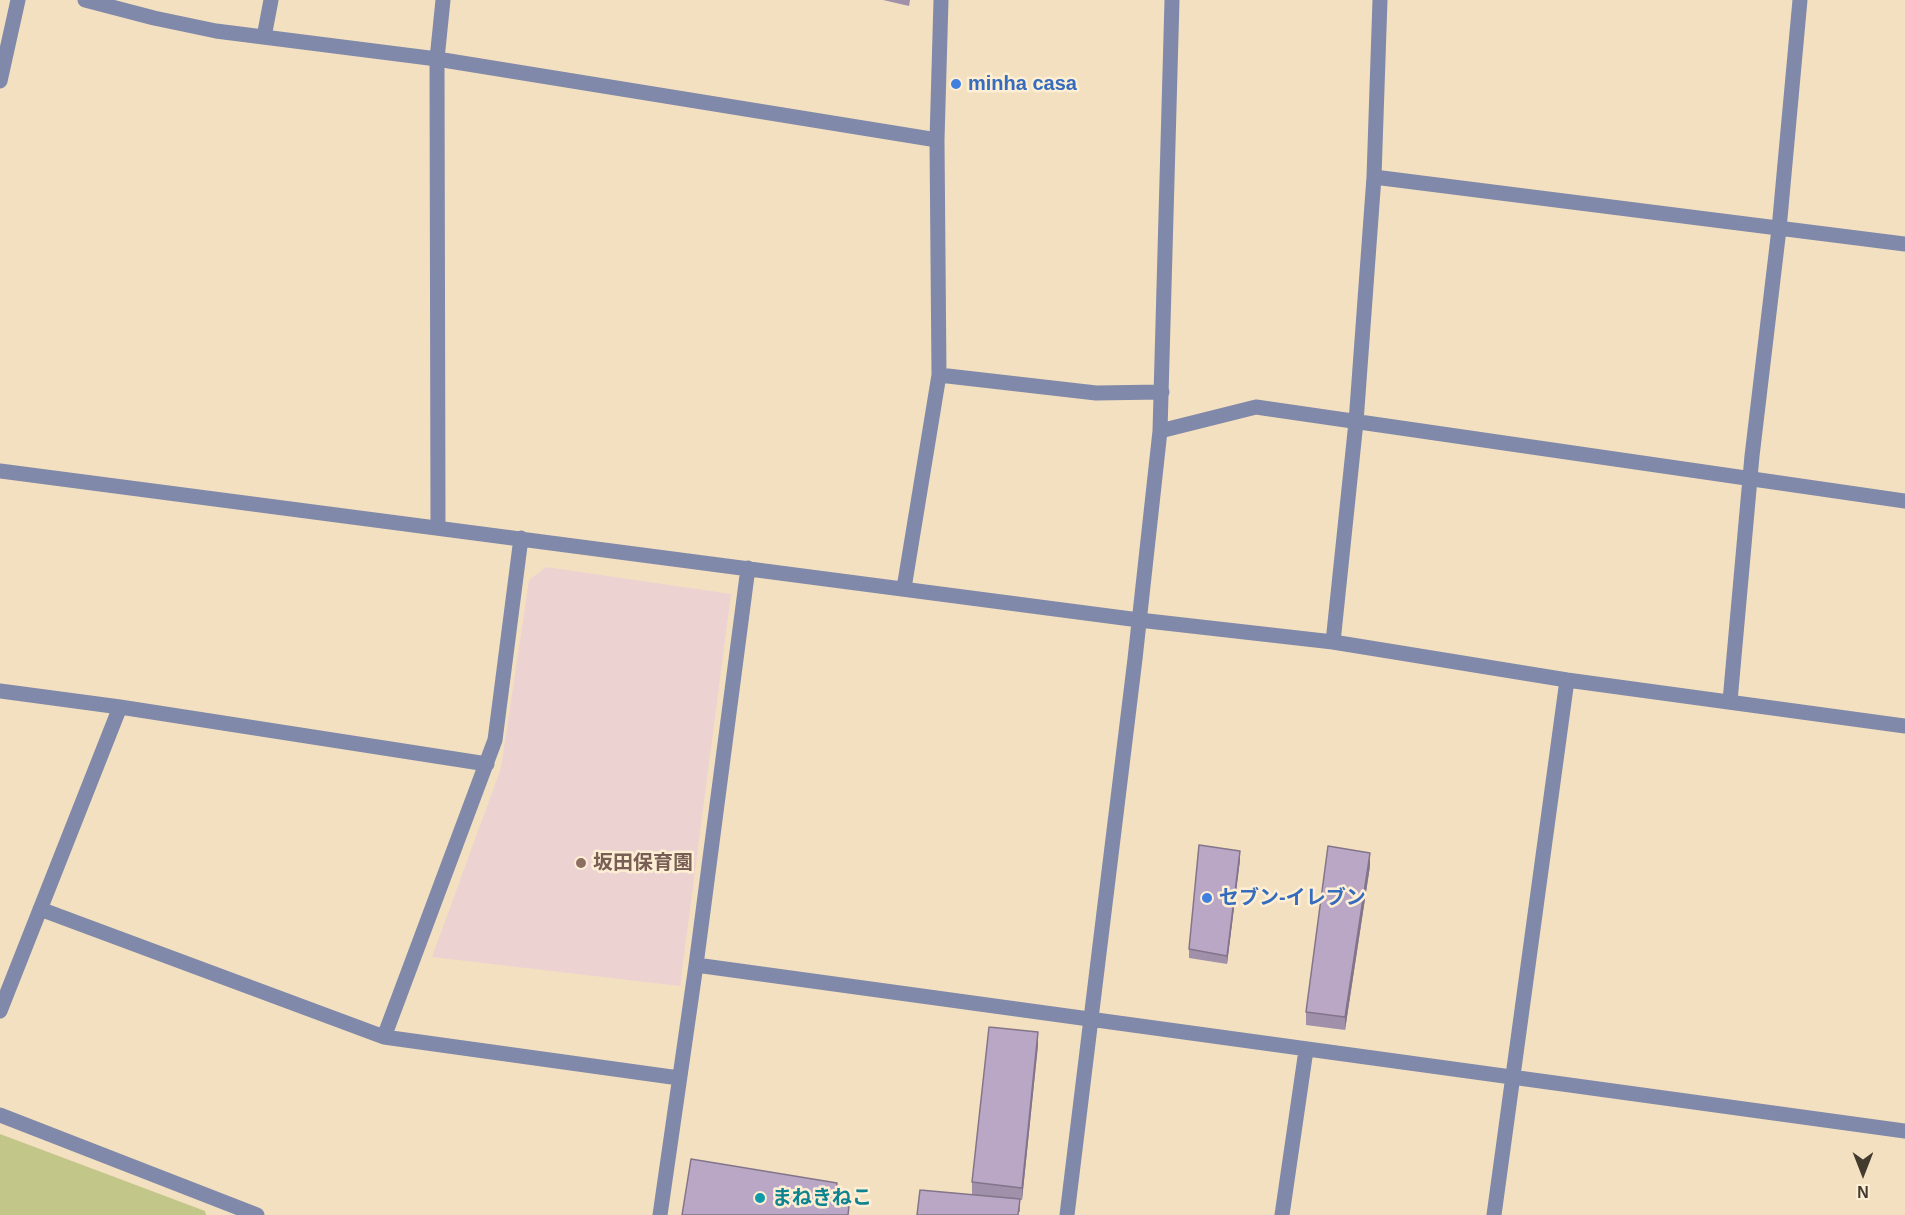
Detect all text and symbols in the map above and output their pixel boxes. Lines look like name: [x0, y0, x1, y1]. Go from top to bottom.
place label: minha casa: [968, 72, 1077, 96]
marker: minha casa: [949, 77, 963, 91]
place label: 坂田保育園: [593, 851, 693, 875]
marker: 坂田保育園: [574, 856, 588, 870]
place label: セブン-イレブン: [1219, 886, 1366, 910]
marker: セブン-イレブン: [1200, 891, 1214, 905]
north arrow: [1833, 1143, 1893, 1203]
text: N: [1857, 1183, 1869, 1200]
place label: まねきねこ: [772, 1186, 872, 1210]
marker: まねきねこ: [753, 1191, 767, 1205]

